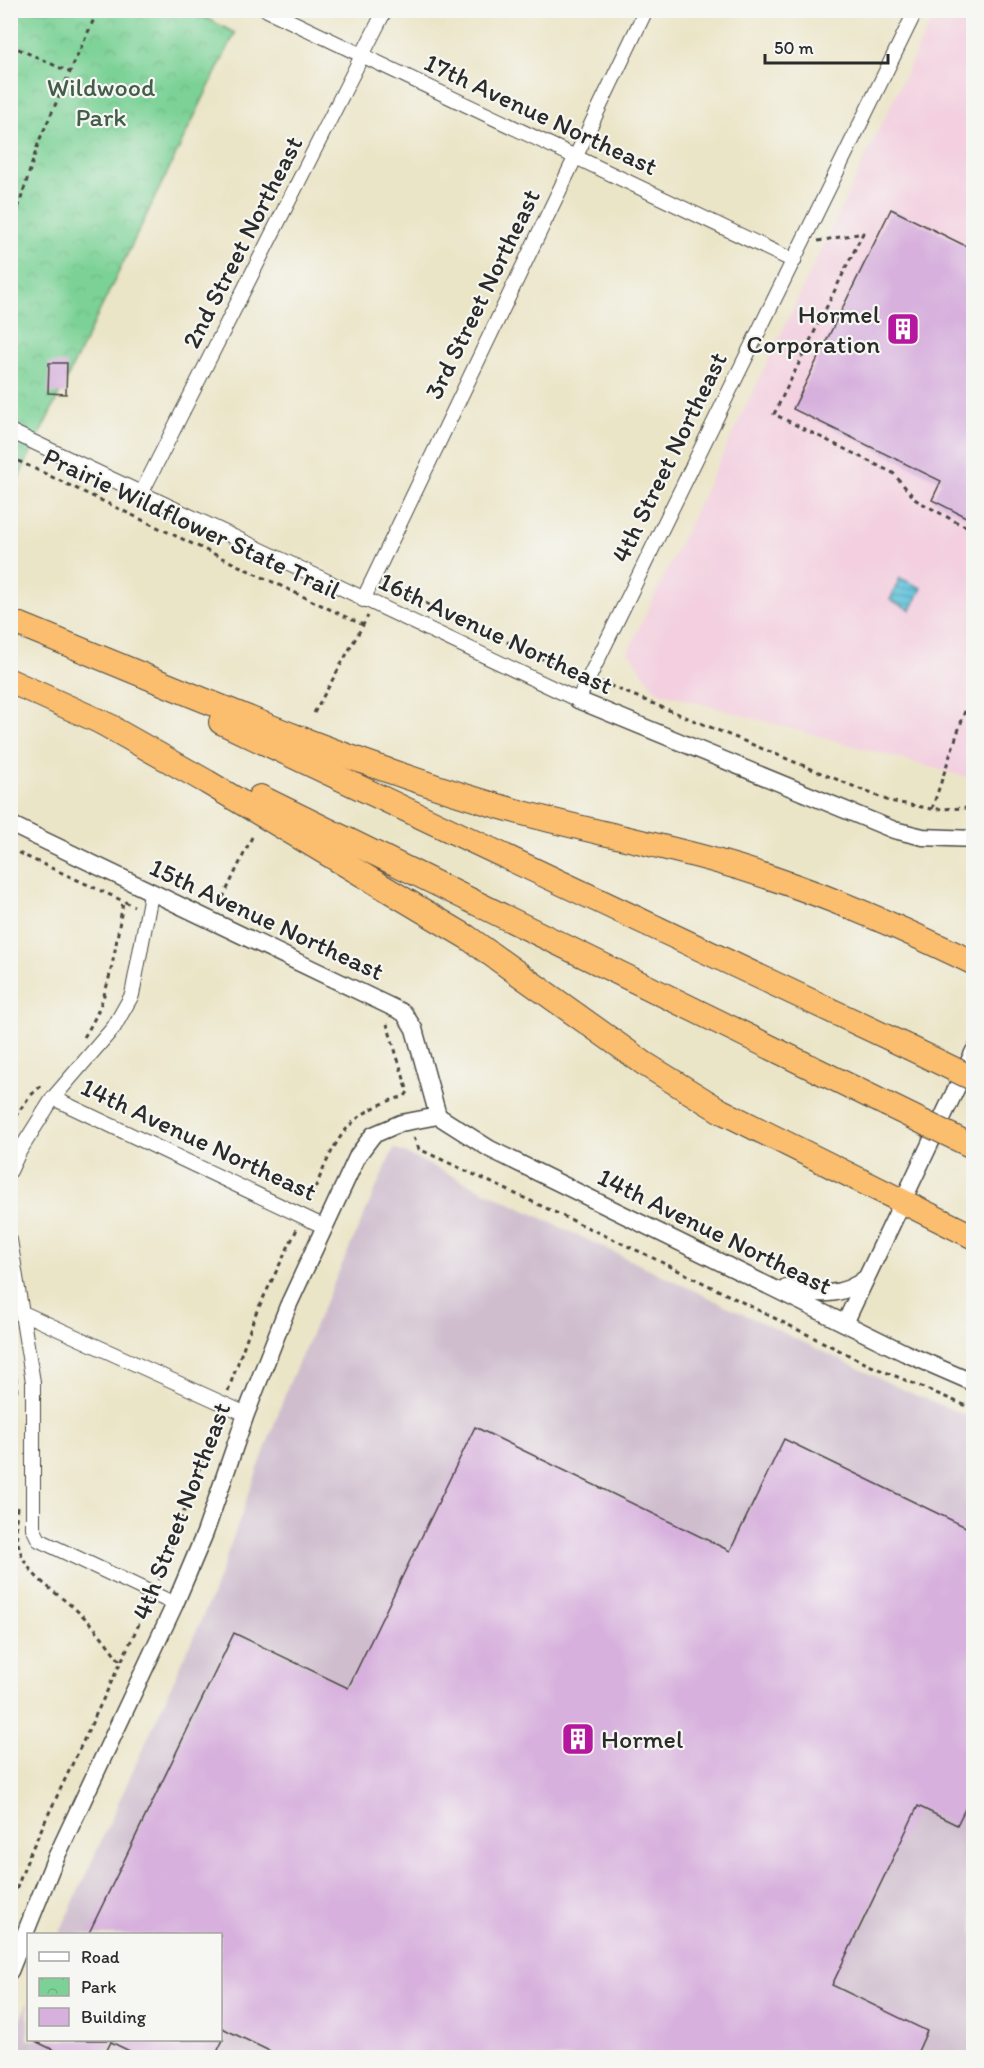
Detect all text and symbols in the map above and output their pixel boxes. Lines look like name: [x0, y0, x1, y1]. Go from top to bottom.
scale bar: [765, 27, 888, 65]
text: 50 m: [774, 37, 814, 59]
street label: 17th Avenue Northeast: [419, 46, 663, 182]
park label: Wildwood Park: [47, 71, 156, 133]
street label: 2nd Street Northeast: [175, 130, 309, 354]
street label: 3rd Street Northeast: [417, 183, 547, 404]
place label: Hormel Corporation: [746, 298, 880, 360]
building icon: Hormel Corporation: [885, 311, 921, 347]
street label: 4th Street Northeast: [604, 346, 734, 568]
street label: Prairie Wildflower State Trail: [38, 440, 346, 606]
street label: 16th Avenue Northeast: [374, 565, 618, 701]
street label: 15th Avenue Northeast: [145, 851, 389, 987]
street label: 14th Avenue Northeast: [76, 1070, 322, 1208]
street label: 14th Avenue Northeast: [593, 1160, 838, 1302]
street label: 4th Street Northeast: [125, 1398, 237, 1624]
building icon: Hormel: [560, 1721, 596, 1757]
place label: Hormel: [601, 1723, 683, 1755]
legend: [27, 1933, 222, 2041]
text: Road: [81, 1946, 120, 1968]
text: Park: [81, 1976, 116, 1998]
text: Building: [81, 2006, 147, 2028]

